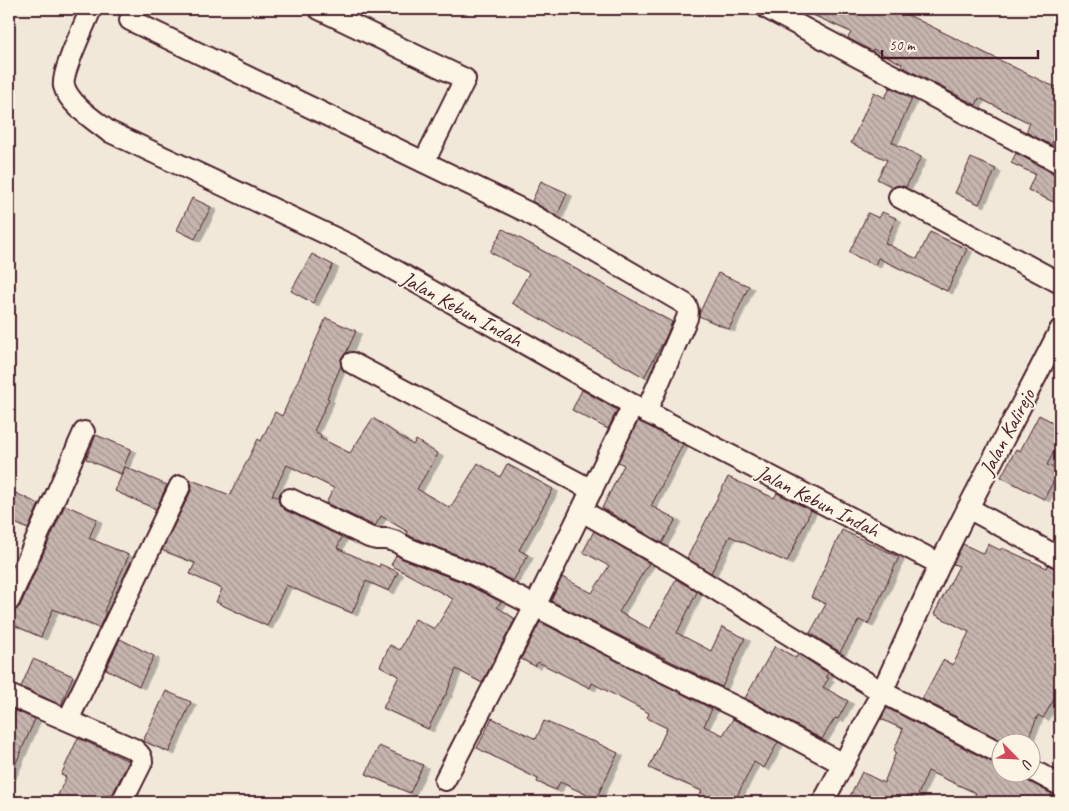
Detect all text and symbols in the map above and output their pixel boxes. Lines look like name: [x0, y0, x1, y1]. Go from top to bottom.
scale bar: [882, 28, 1038, 60]
text: 50 m: [889, 36, 916, 55]
street label: Jalan Kebun Indah: [396, 265, 528, 354]
street label: Jalan Kalirejo: [973, 383, 1041, 480]
street label: Jalan Kebun Indah: [751, 459, 885, 544]
north arrow: [992, 734, 1042, 784]
text: U: [1017, 757, 1037, 773]

